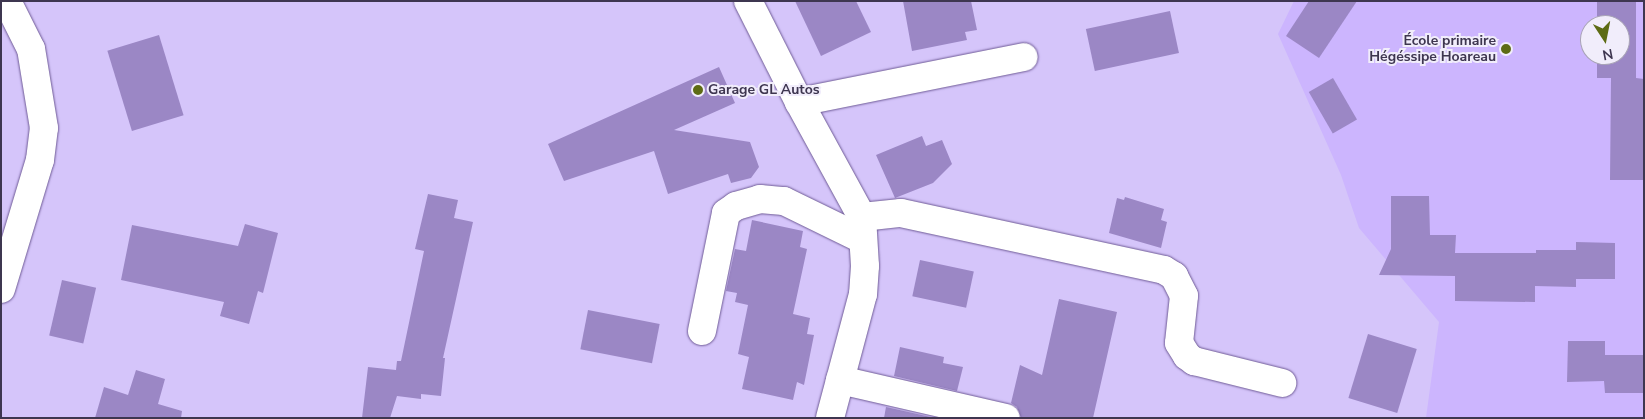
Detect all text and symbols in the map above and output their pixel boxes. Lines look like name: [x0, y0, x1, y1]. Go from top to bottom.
north arrow: [1580, 15, 1630, 65]
place label: École primaire Hégéssipe Hoareau: [1369, 33, 1496, 65]
marker: École primaire Hégéssipe Hoareau: [1500, 43, 1512, 55]
text: N: [1601, 44, 1615, 65]
place label: Garage GL Autos: [708, 82, 820, 98]
marker: Garage GL Autos: [692, 84, 704, 96]

